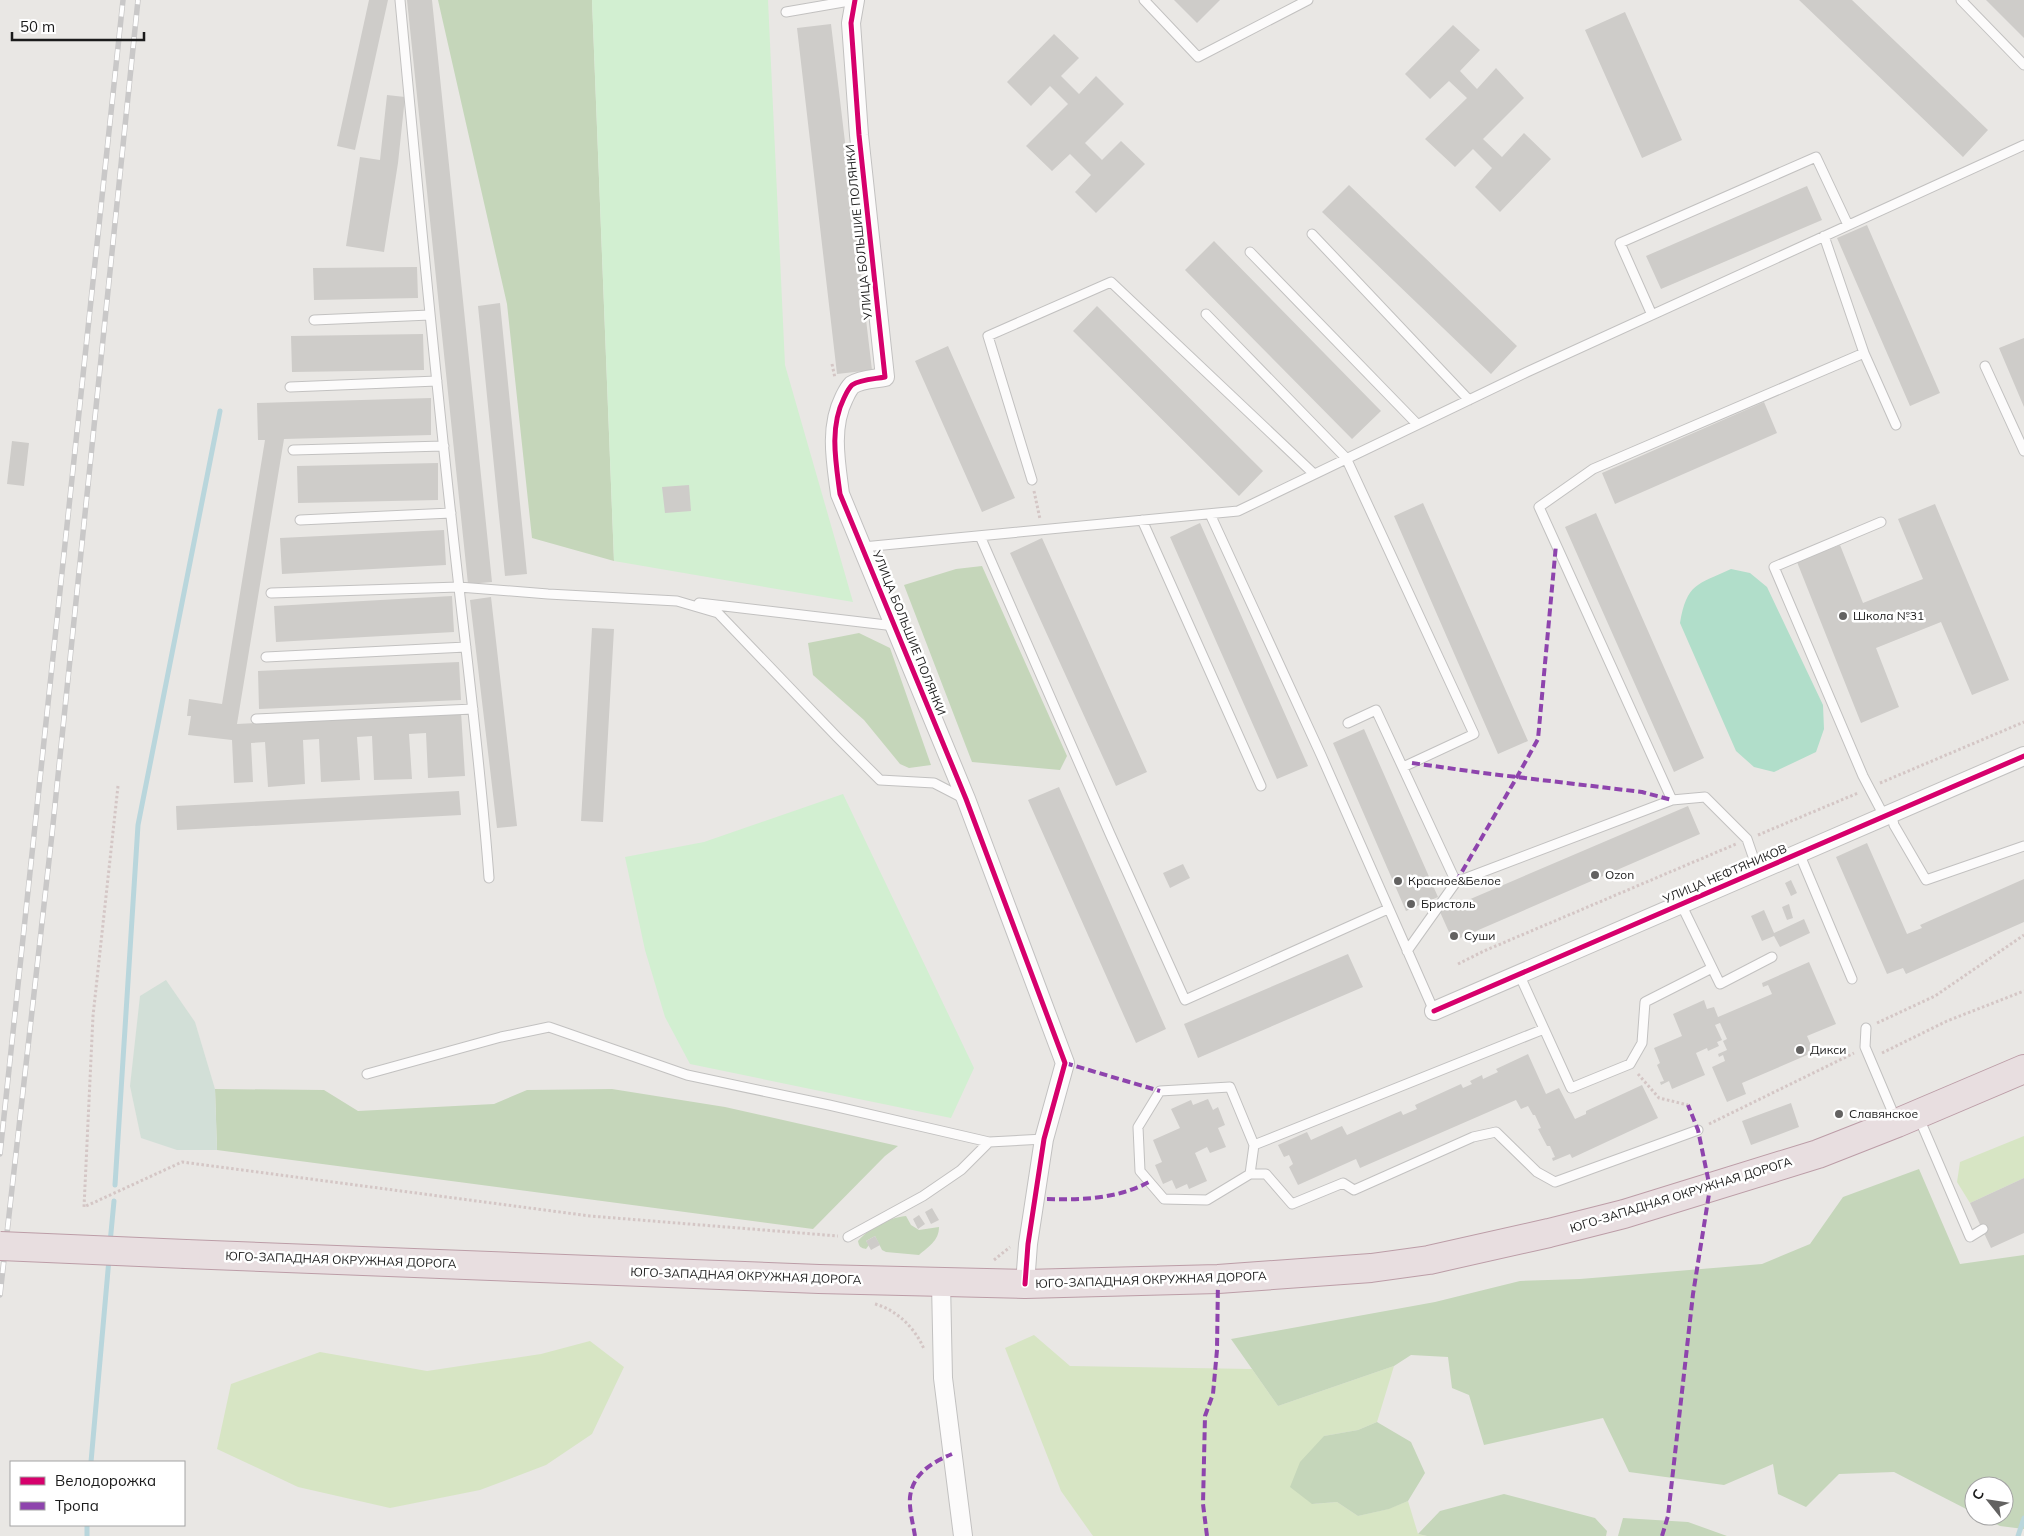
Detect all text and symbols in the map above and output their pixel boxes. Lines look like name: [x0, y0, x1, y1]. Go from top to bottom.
scale bar: [12, 10, 145, 42]
text: 50 m: [20, 17, 55, 36]
street label: УЛИЦА БОЛЬШИЕ ПОЛЯНКИ: [842, 144, 875, 322]
street label: УЛИЦА БОЛЬШИЕ ПОЛЯНКИ: [869, 547, 949, 717]
place label: Школа №31: [1853, 608, 1924, 623]
marker: Школа №31: [1837, 610, 1849, 622]
street label: УЛИЦА НЕФТЯНИКОВ: [1660, 841, 1789, 907]
place label: Ozon: [1605, 867, 1634, 882]
marker: Ozon: [1589, 869, 1601, 881]
place label: Красное&Белое: [1408, 873, 1501, 888]
marker: Красное&Белое: [1392, 875, 1404, 887]
place label: Бристоль: [1421, 896, 1476, 911]
marker: Бристоль: [1405, 898, 1417, 910]
place label: Суши: [1464, 928, 1495, 943]
marker: Суши: [1448, 930, 1460, 942]
place label: Дикси: [1810, 1042, 1846, 1057]
marker: Дикси: [1794, 1044, 1806, 1056]
place label: Славянское: [1849, 1106, 1919, 1121]
marker: Славянское: [1833, 1108, 1845, 1120]
street label: ЮГО-ЗАПАДНАЯ ОКРУЖНАЯ ДОРОГА: [1568, 1153, 1794, 1236]
street label: ЮГО-ЗАПАДНАЯ ОКРУЖНАЯ ДОРОГА: [225, 1248, 457, 1271]
street label: ЮГО-ЗАПАДНАЯ ОКРУЖНАЯ ДОРОГА: [630, 1264, 862, 1287]
street label: ЮГО-ЗАПАДНАЯ ОКРУЖНАЯ ДОРОГА: [1035, 1268, 1267, 1291]
legend: [10, 1461, 185, 1526]
text: Велодорожка: [55, 1471, 156, 1490]
north arrow: [1964, 1476, 2014, 1526]
text: С: [1968, 1486, 1988, 1503]
text: Тропа: [55, 1496, 99, 1515]

